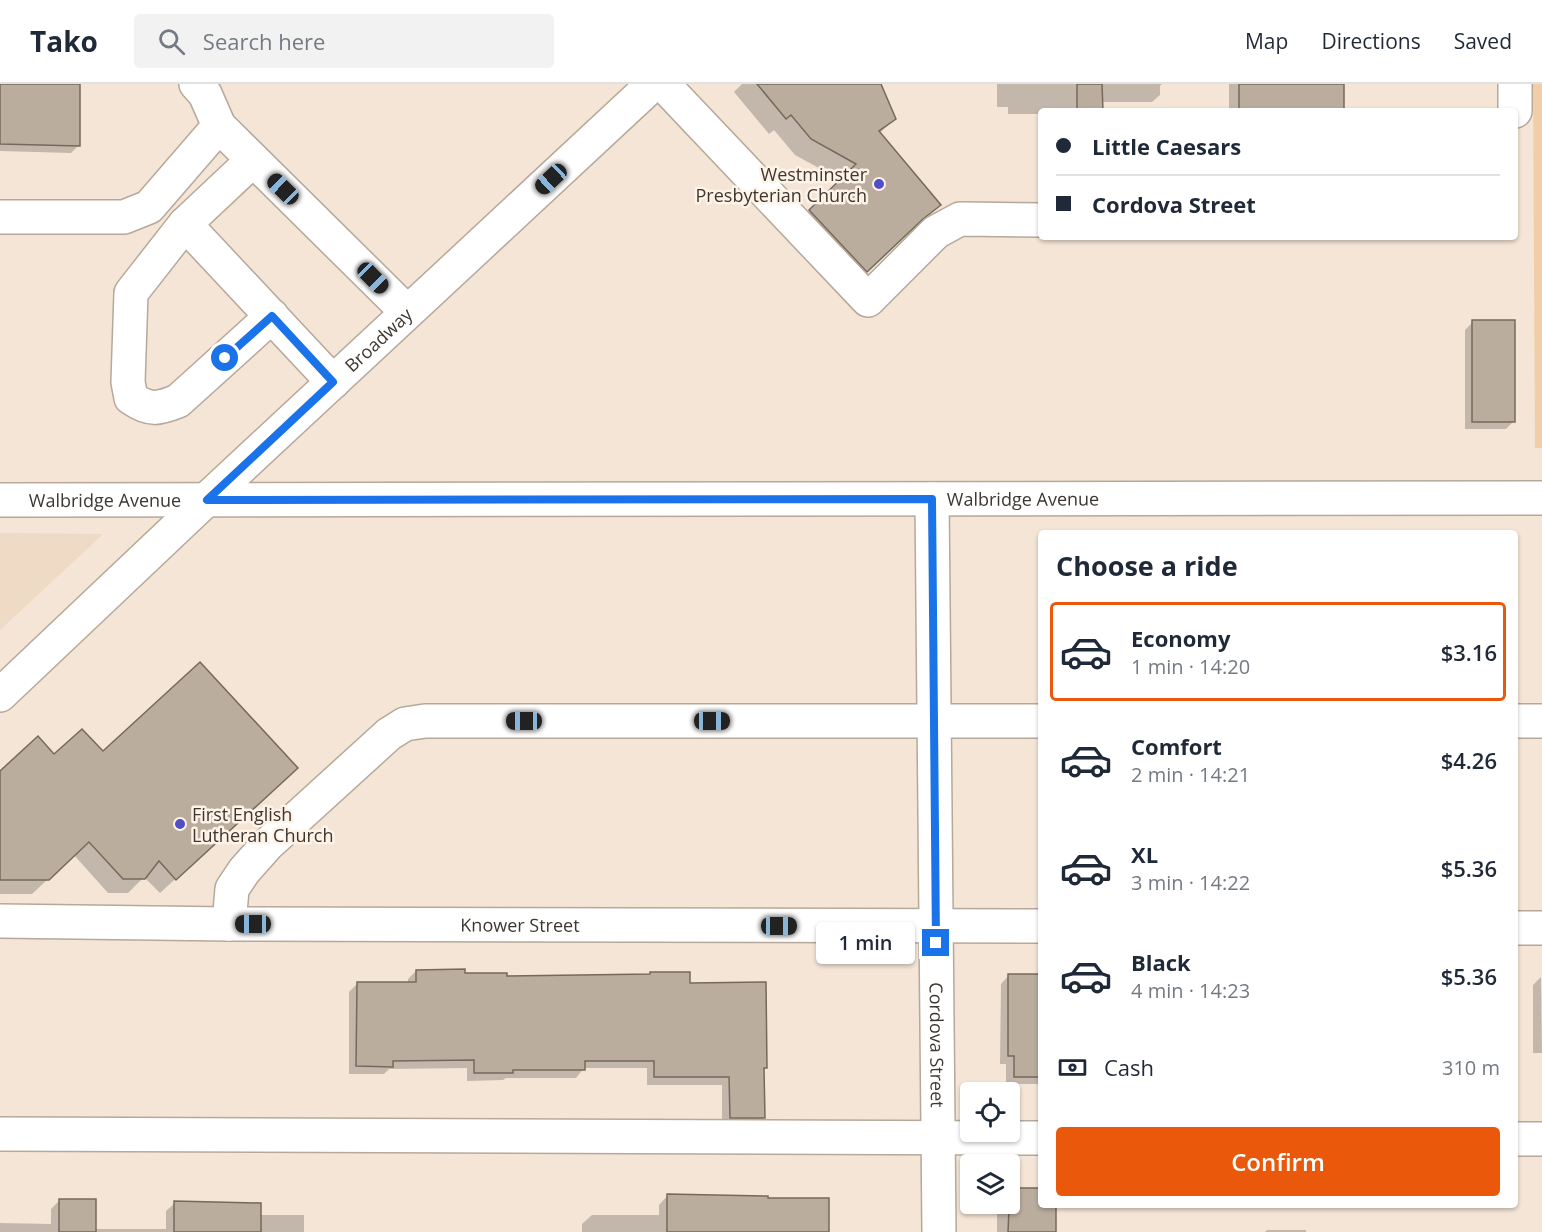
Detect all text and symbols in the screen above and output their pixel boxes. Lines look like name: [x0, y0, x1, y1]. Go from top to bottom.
search box: [134, 14, 554, 68]
text: Tako: [30, 22, 98, 60]
icon: search: [155, 25, 188, 58]
text: Search here: [203, 26, 325, 56]
text: Map: [1245, 27, 1288, 55]
text: Directions: [1321, 27, 1421, 55]
text: Saved: [1454, 27, 1512, 55]
text: Little Caesars: [1092, 131, 1241, 161]
car: [532, 160, 570, 198]
place label: Westminster Presbyterian Church: [696, 162, 868, 207]
car: [264, 170, 302, 208]
marker: Westminster Presbyterian Church: [872, 177, 886, 191]
text: Cordova Street: [1092, 189, 1256, 219]
car: [354, 259, 392, 297]
street label: Broadway: [339, 302, 418, 377]
route start: [211, 344, 238, 371]
street label: Walbridge Avenue: [947, 487, 1099, 511]
street label: Walbridge Avenue: [29, 488, 181, 512]
text: Choose a ride: [1056, 547, 1238, 584]
text: Economy: [1131, 623, 1230, 653]
icon: car: [1059, 625, 1113, 679]
text: $3.16: [1441, 637, 1497, 667]
text: 1 min · 14:20: [1131, 653, 1250, 680]
car: [506, 712, 542, 730]
car: [694, 712, 730, 730]
text: Comfort: [1131, 731, 1222, 761]
icon: car: [1059, 733, 1113, 787]
text: $4.26: [1441, 745, 1497, 775]
text: 2 min · 14:21: [1131, 761, 1250, 788]
place label: First English Lutheran Church: [192, 802, 334, 847]
marker: First English Lutheran Church: [173, 817, 187, 831]
text: XL: [1131, 839, 1158, 869]
icon: car: [1059, 841, 1113, 895]
text: $5.36: [1441, 853, 1497, 883]
text: 3 min · 14:22: [1131, 869, 1250, 896]
street label: Knower Street: [460, 913, 580, 937]
car: [235, 915, 271, 933]
car: [761, 917, 797, 935]
callout: 1 min: [816, 922, 915, 964]
text: 1 min: [839, 929, 893, 956]
route end: [922, 929, 949, 956]
text: Black: [1131, 947, 1191, 977]
icon: car: [1059, 949, 1113, 1003]
text: $5.36: [1441, 961, 1497, 991]
text: 4 min · 14:23: [1131, 977, 1250, 1004]
street label: Cordova Street: [925, 982, 950, 1108]
icon: cash: [1056, 1051, 1089, 1084]
text: Cash: [1104, 1052, 1154, 1082]
text: 310 m: [1442, 1054, 1500, 1081]
map controls: [960, 1082, 1020, 1214]
button: locate: [960, 1082, 1020, 1142]
button: Confirm: [1056, 1127, 1500, 1196]
button: layers: [960, 1154, 1020, 1214]

